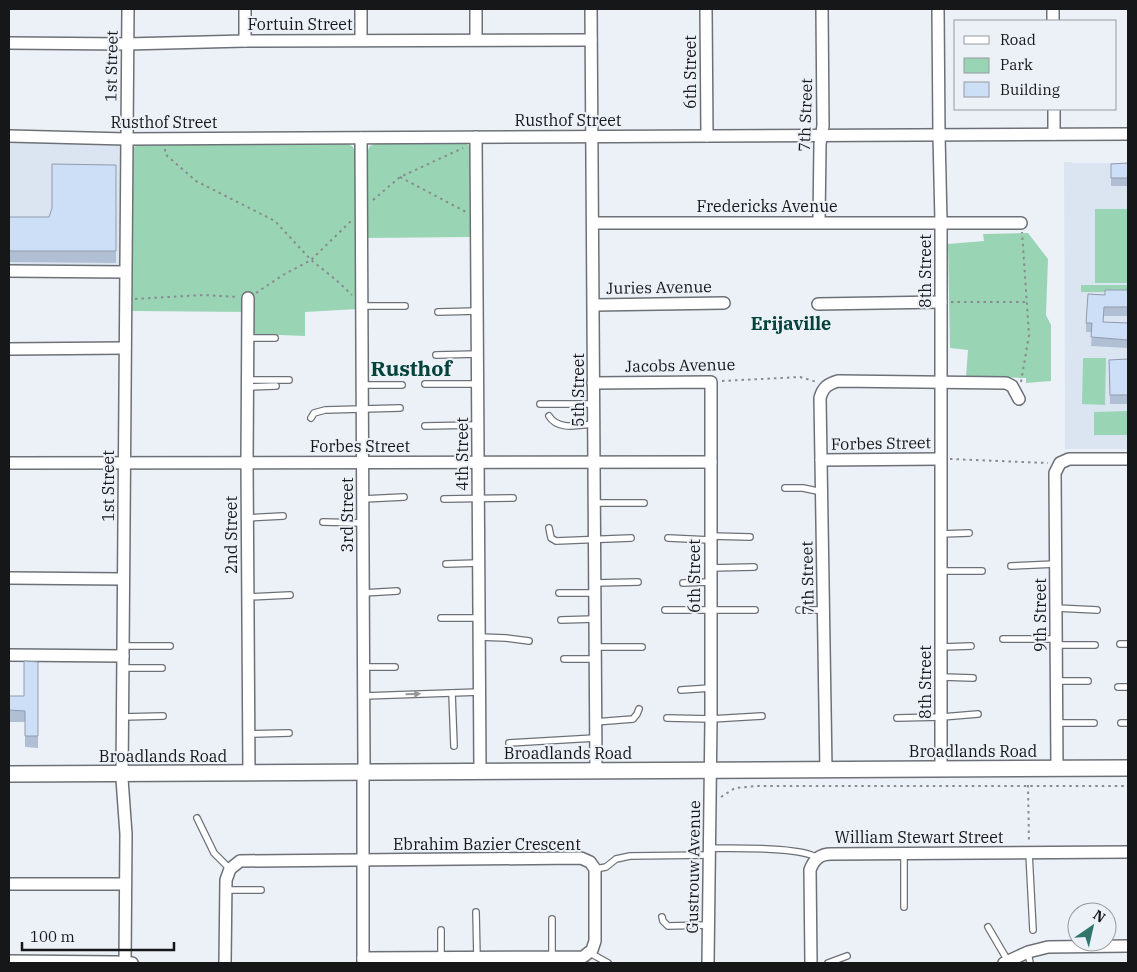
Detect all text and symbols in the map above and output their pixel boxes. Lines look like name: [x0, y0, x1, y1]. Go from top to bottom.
street label: Fortuin Street: [247, 14, 353, 34]
legend: [954, 20, 1117, 110]
street label: 1st Street: [100, 30, 122, 102]
text: Road: [1000, 30, 1036, 49]
street label: 6th Street: [680, 35, 700, 109]
text: Park: [1000, 55, 1033, 74]
street label: 7th Street: [794, 77, 816, 152]
text: Building: [1000, 80, 1060, 99]
street label: Rusthof Street: [515, 110, 622, 130]
street label: Rusthof Street: [111, 112, 218, 132]
street label: Fredericks Avenue: [696, 196, 838, 216]
street label: 8th Street: [915, 234, 935, 308]
street label: Juries Avenue: [606, 276, 712, 298]
district label: Erijaville: [751, 312, 831, 335]
street label: 5th Street: [568, 353, 588, 427]
district label: Rusthof: [370, 354, 453, 382]
street label: Jacobs Avenue: [625, 354, 735, 376]
street label: 4th Street: [452, 417, 472, 491]
street label: Forbes Street: [831, 432, 932, 454]
street label: Forbes Street: [310, 436, 410, 456]
street label: 1st Street: [98, 450, 118, 522]
street label: 3rd Street: [337, 477, 357, 553]
street label: 2nd Street: [221, 496, 241, 574]
street label: 6th Street: [684, 539, 704, 613]
street label: 7th Street: [796, 541, 818, 615]
street label: 9th Street: [1030, 578, 1050, 652]
street label: 8th Street: [915, 645, 935, 719]
one-way arrow: [405, 690, 421, 698]
street label: Broadlands Road: [909, 741, 1038, 761]
street label: Broadlands Road: [504, 743, 633, 763]
street label: Broadlands Road: [99, 746, 228, 766]
street label: Gustrouw Avenue: [682, 800, 704, 934]
street label: William Stewart Street: [835, 827, 1004, 847]
street label: Ebrahim Bazier Crescent: [393, 834, 581, 854]
north arrow: [1067, 902, 1117, 952]
text: N: [1090, 906, 1109, 927]
scale bar: [22, 920, 175, 952]
text: 100 m: [30, 927, 75, 946]

